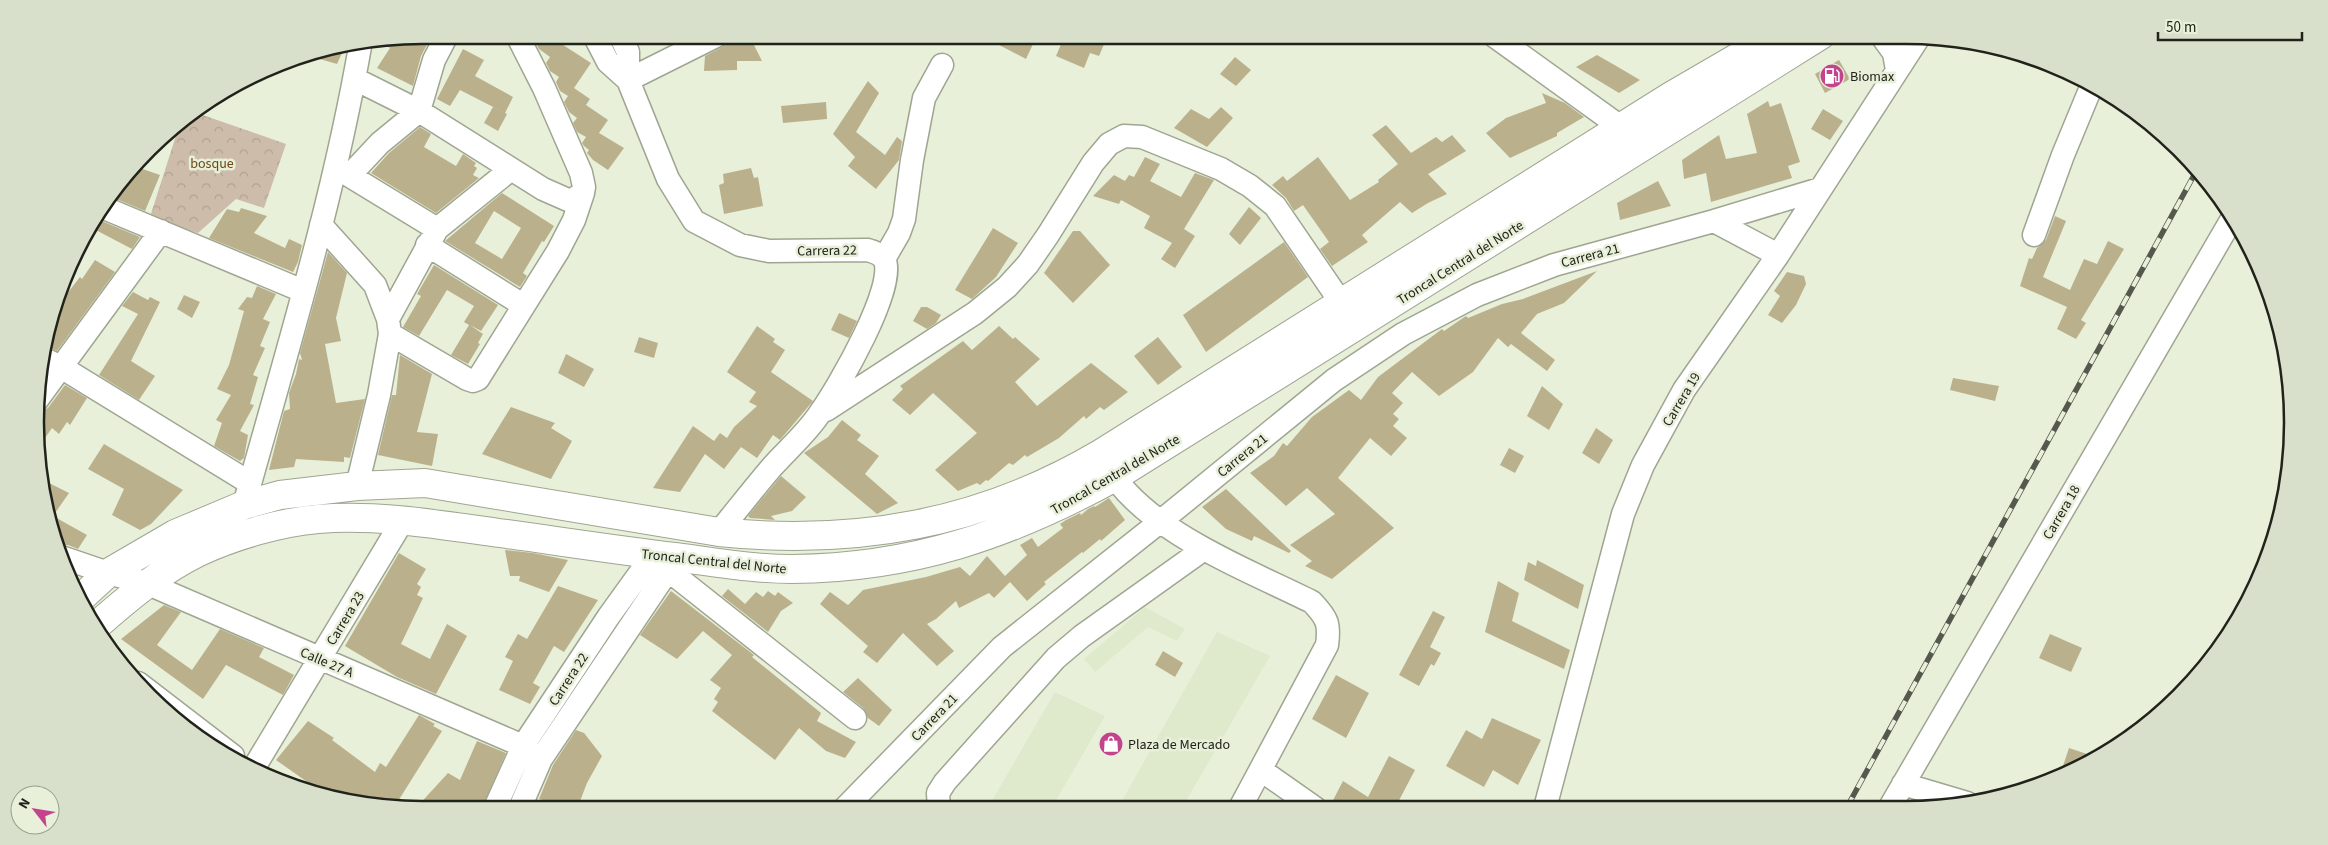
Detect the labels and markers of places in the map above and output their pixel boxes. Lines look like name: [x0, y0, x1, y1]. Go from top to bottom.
fuel station icon: Biomax: [1819, 63, 1845, 89]
place label: Biomax: [1850, 67, 1895, 87]
shop icon: Plaza de Mercado: [1098, 731, 1124, 757]
place label: Plaza de Mercado: [1128, 735, 1230, 755]

